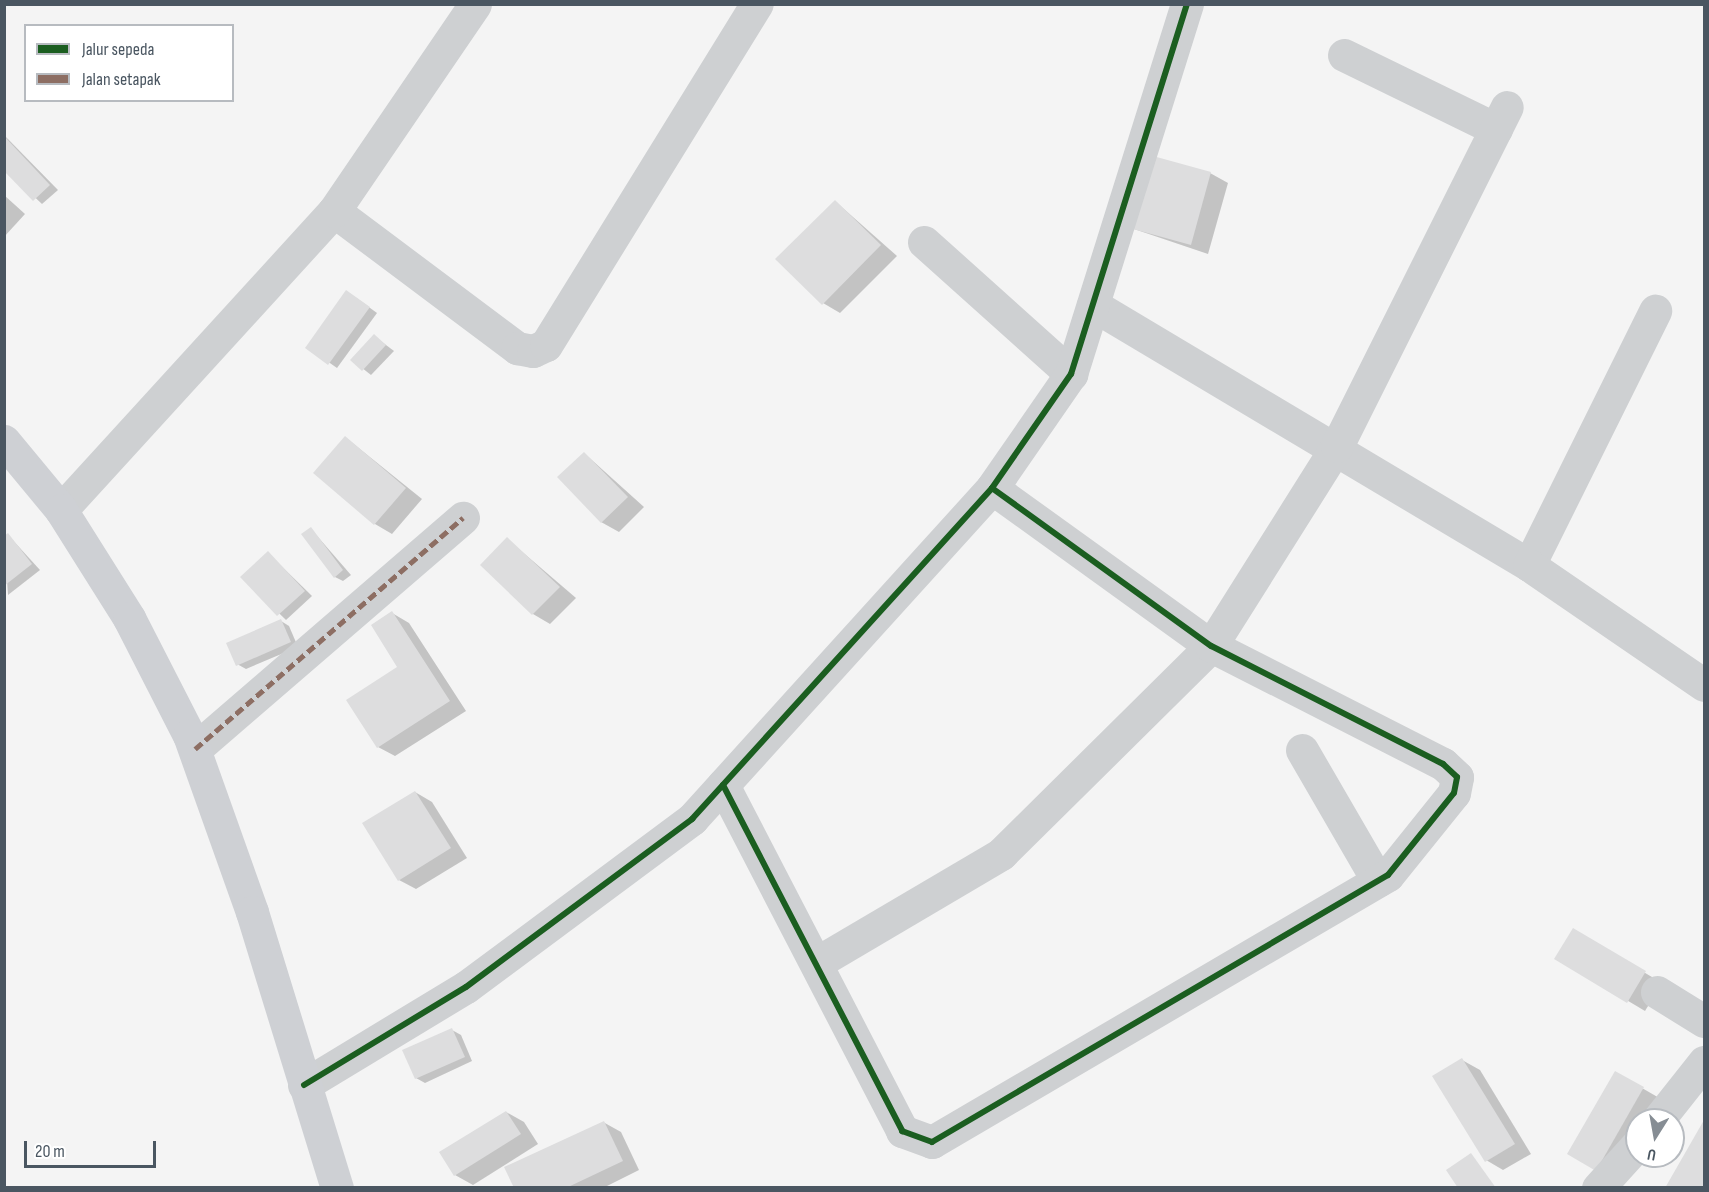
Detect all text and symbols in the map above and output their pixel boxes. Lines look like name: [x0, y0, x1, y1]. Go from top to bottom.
legend: [24, 24, 234, 102]
text: Jalur sepeda: [82, 39, 154, 60]
text: Jalan setapak: [82, 69, 161, 90]
north arrow: [1625, 1108, 1685, 1168]
scale bar: [27, 1129, 159, 1167]
text: 20 m: [35, 1141, 65, 1162]
text: U: [1646, 1144, 1658, 1164]

